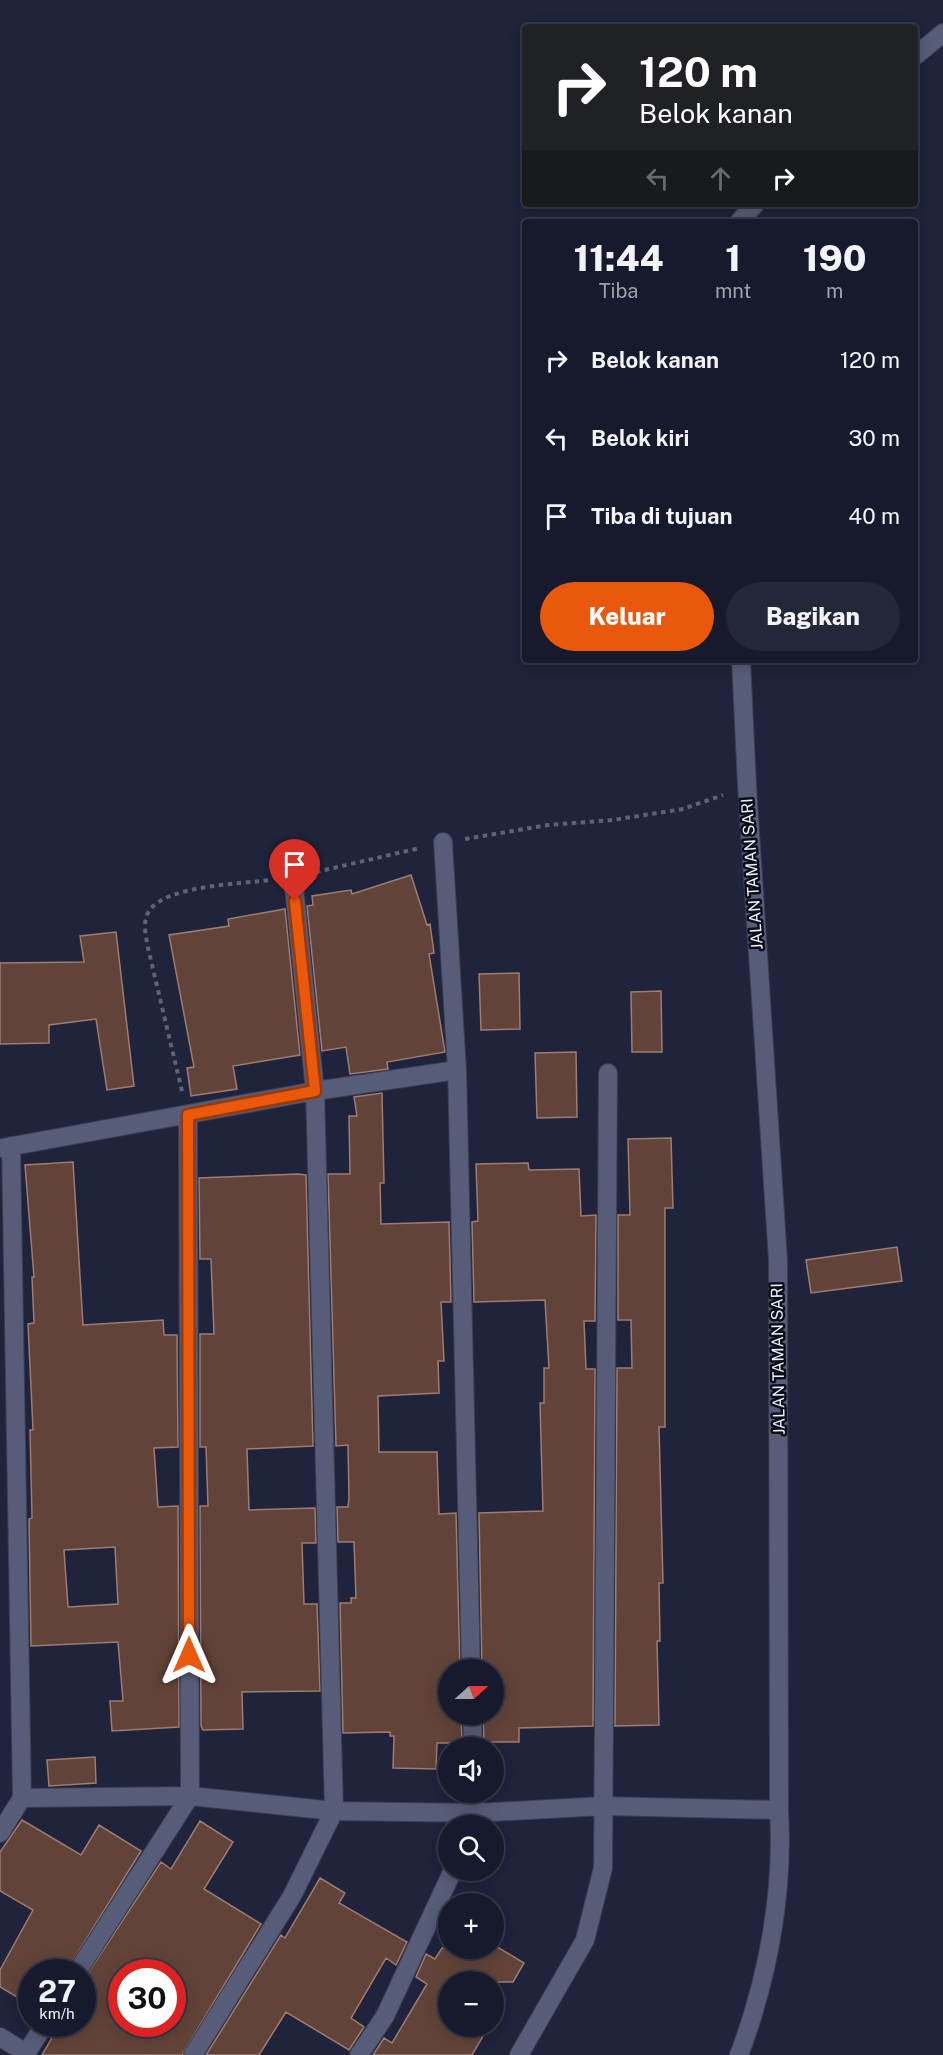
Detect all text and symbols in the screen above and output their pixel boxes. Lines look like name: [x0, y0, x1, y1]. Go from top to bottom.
text: 120 m: [639, 47, 758, 96]
icon: right: [540, 48, 618, 126]
text: Belok kanan: [639, 97, 793, 129]
icon: left: [641, 162, 674, 195]
icon: ahead: [704, 162, 737, 195]
icon: right: [767, 162, 800, 195]
text: 11:44: [573, 237, 664, 279]
text: 1: [725, 237, 741, 279]
text: 190: [803, 237, 867, 279]
text: Tiba: [599, 279, 638, 303]
text: mnt: [715, 279, 751, 303]
text: m: [826, 279, 843, 303]
icon: right: [540, 344, 573, 377]
text: Belok kanan: [591, 347, 719, 373]
text: 120 m: [840, 347, 900, 373]
icon: left: [540, 422, 573, 455]
text: Belok kiri: [591, 425, 689, 451]
text: 30 m: [848, 425, 900, 451]
icon: arrive: [540, 500, 573, 533]
text: Tiba di tujuan: [591, 503, 732, 529]
text: 40 m: [848, 503, 900, 529]
button: Keluar: [540, 582, 714, 651]
button: Bagikan: [726, 582, 900, 651]
street label: JALAN TAMAN SARI: [737, 798, 767, 950]
pin: [269, 839, 320, 901]
icon: arrive: [278, 848, 311, 881]
street label: JALAN TAMAN SARI: [767, 1283, 789, 1435]
position arrow: [157, 1623, 221, 1687]
north arrow: [438, 1659, 504, 1725]
map controls: [438, 1659, 504, 2037]
button: sound: [438, 1737, 504, 1803]
button: search: [438, 1815, 504, 1881]
button: +: [438, 1893, 504, 1959]
speed limit sign: 30: [108, 1959, 186, 2037]
button: −: [438, 1971, 504, 2037]
text: 27: [38, 1973, 76, 2009]
text: km/h: [39, 2005, 75, 2022]

